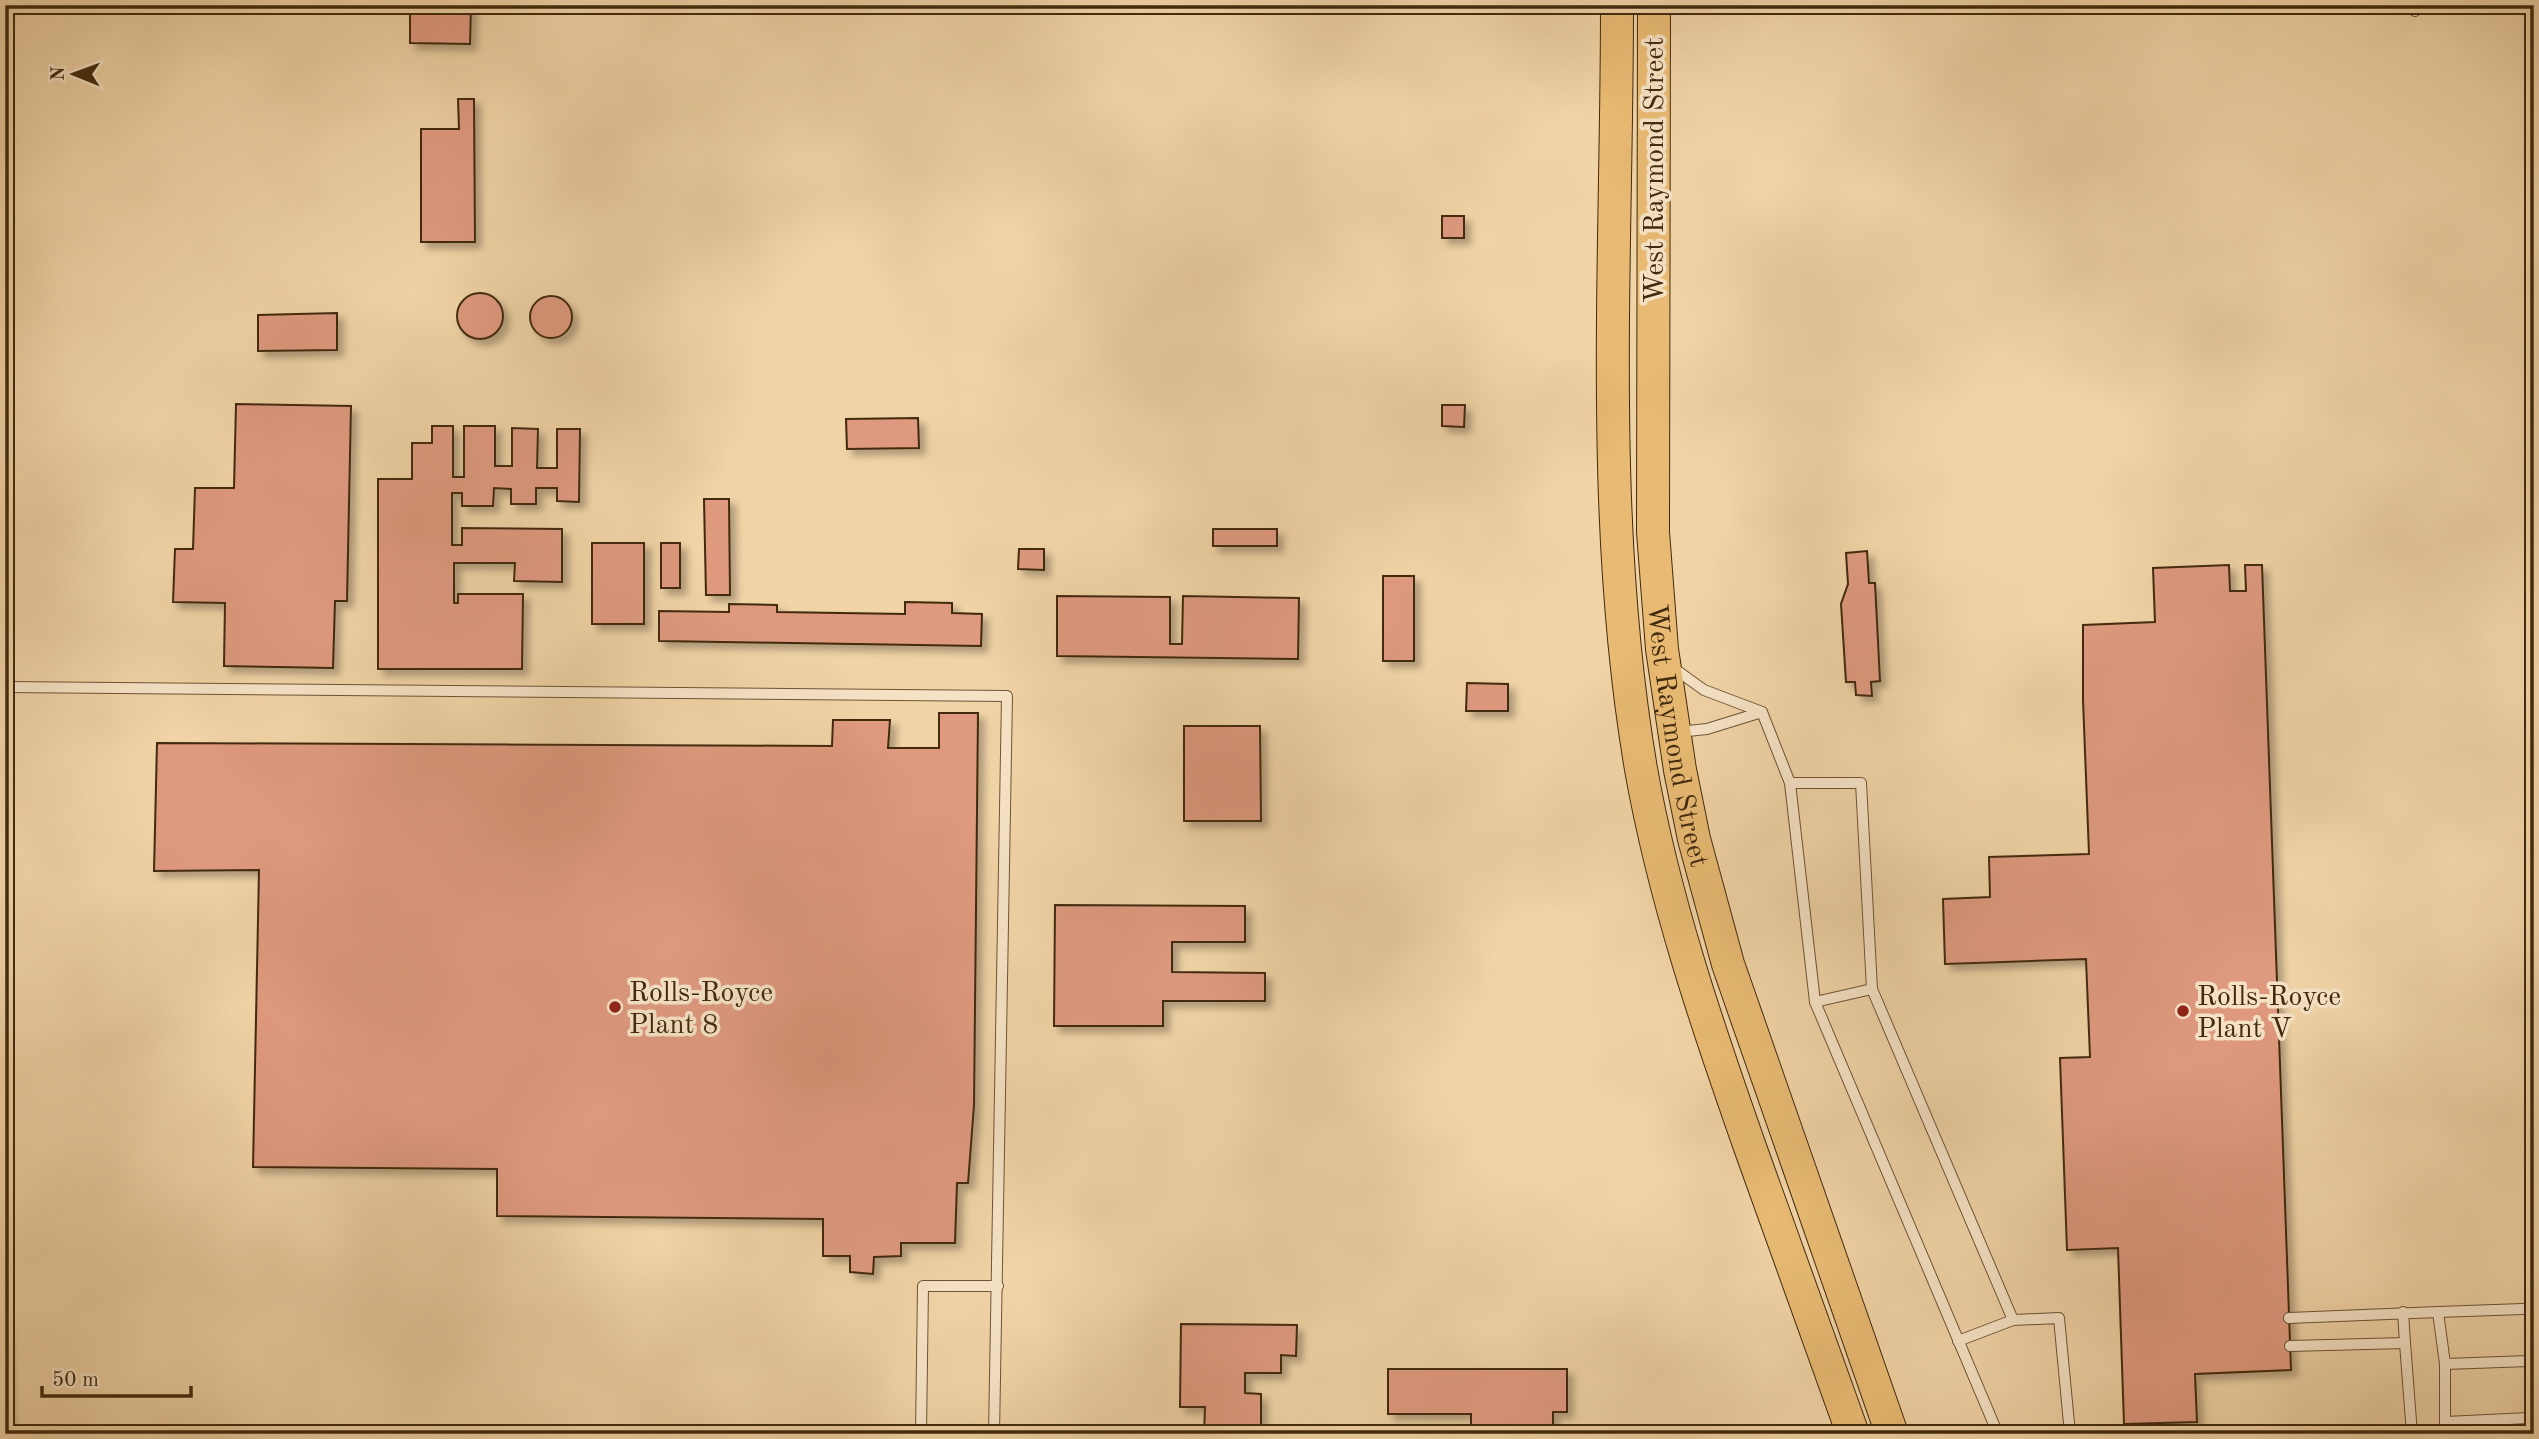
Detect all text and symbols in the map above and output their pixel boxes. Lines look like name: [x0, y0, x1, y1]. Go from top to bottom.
street label: West Raymond Street: [1642, 37, 1670, 303]
north arrow: [38, 38, 108, 108]
text: N: [50, 66, 69, 81]
street label: West Raymond Street: [1642, 603, 1712, 870]
place label: Rolls-Royce Plant 8: [629, 980, 773, 1040]
place label: Rolls-Royce Plant V: [2197, 984, 2341, 1044]
marker: Rolls-Royce Plant 8: [607, 999, 623, 1015]
marker: Rolls-Royce Plant V: [2175, 1003, 2191, 1019]
scale bar: [42, 1355, 191, 1399]
text: 50 m: [52, 1370, 99, 1391]

